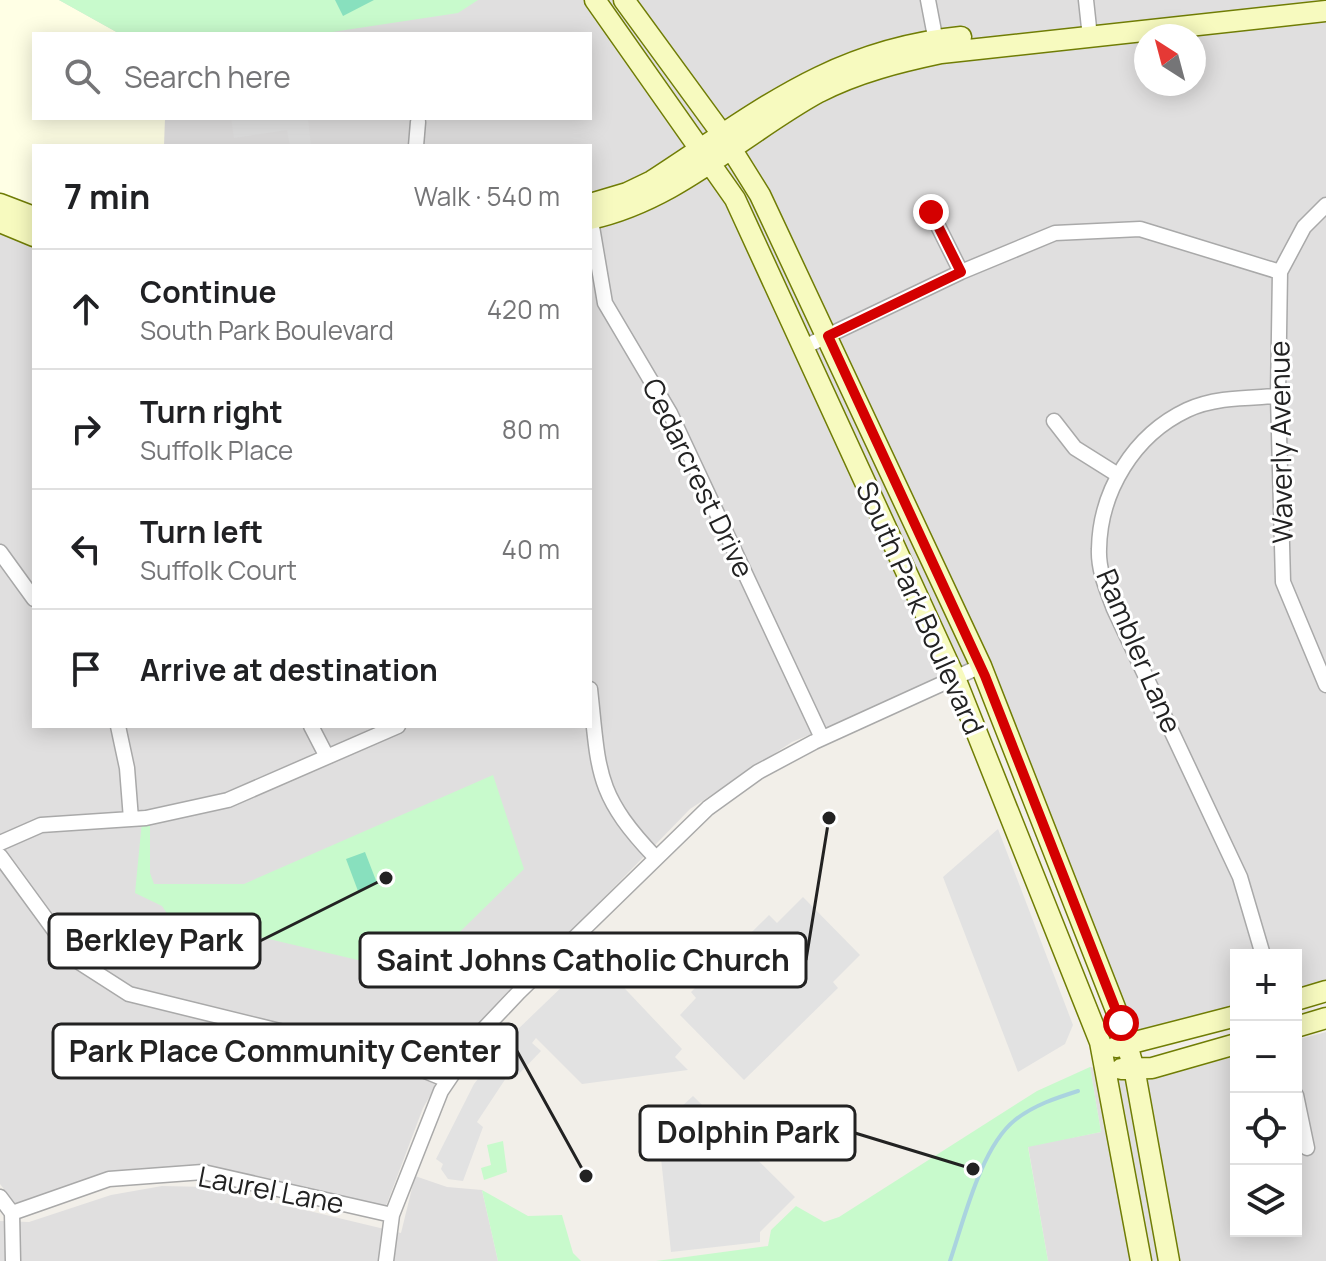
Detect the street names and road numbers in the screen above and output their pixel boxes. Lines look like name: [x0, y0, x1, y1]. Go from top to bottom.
street label: Waverly Avenue: [1259, 340, 1301, 544]
street label: Cedarcrest Drive: [634, 372, 764, 583]
street label: South Park Boulevard: [848, 475, 994, 740]
street label: Rambler Lane: [1088, 563, 1192, 739]
street label: Laurel Lane: [195, 1156, 347, 1222]

